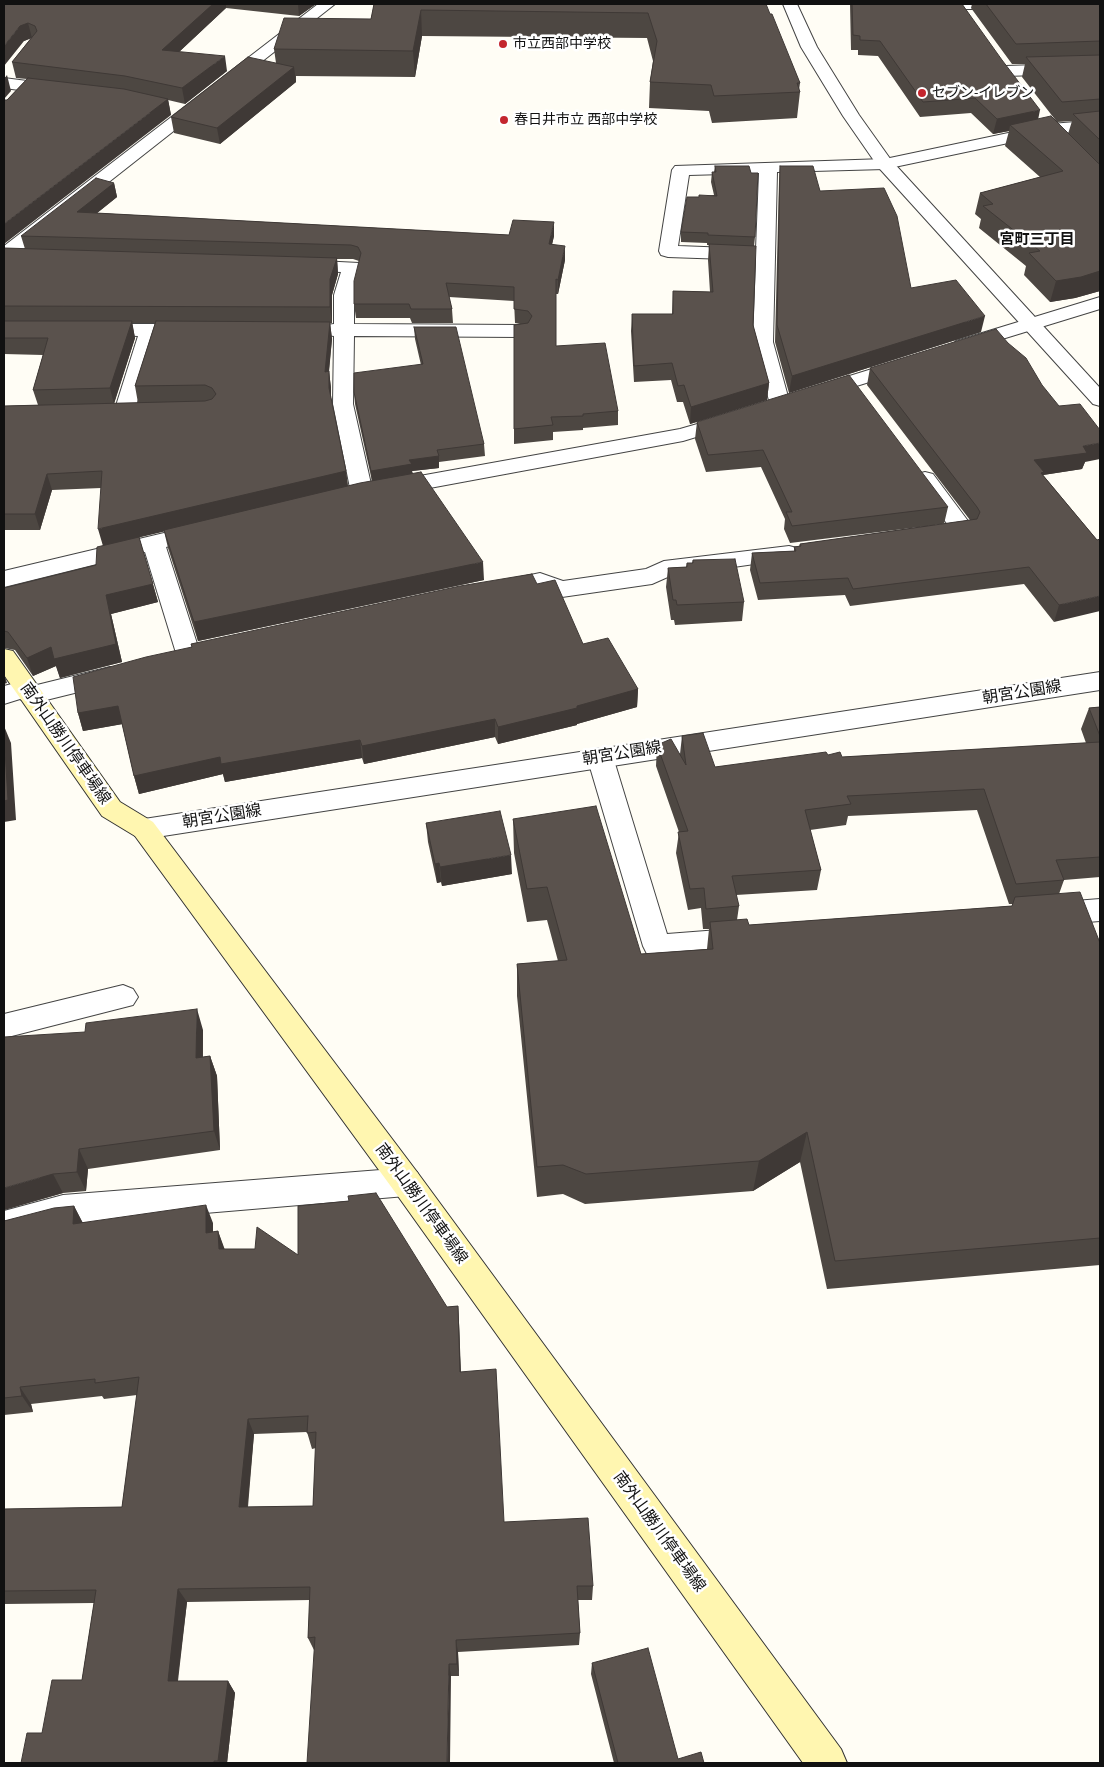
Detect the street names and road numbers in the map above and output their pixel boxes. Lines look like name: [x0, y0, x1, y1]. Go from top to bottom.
street label: 朝宮公園線: [981, 677, 1063, 709]
street label: 南外山勝川停車場線: [16, 680, 114, 808]
street label: 朝宮公園線: [581, 738, 663, 770]
street label: 朝宮公園線: [181, 801, 263, 833]
street label: 南外山勝川停車場線: [371, 1140, 471, 1268]
street label: 南外山勝川停車場線: [609, 1468, 709, 1596]

